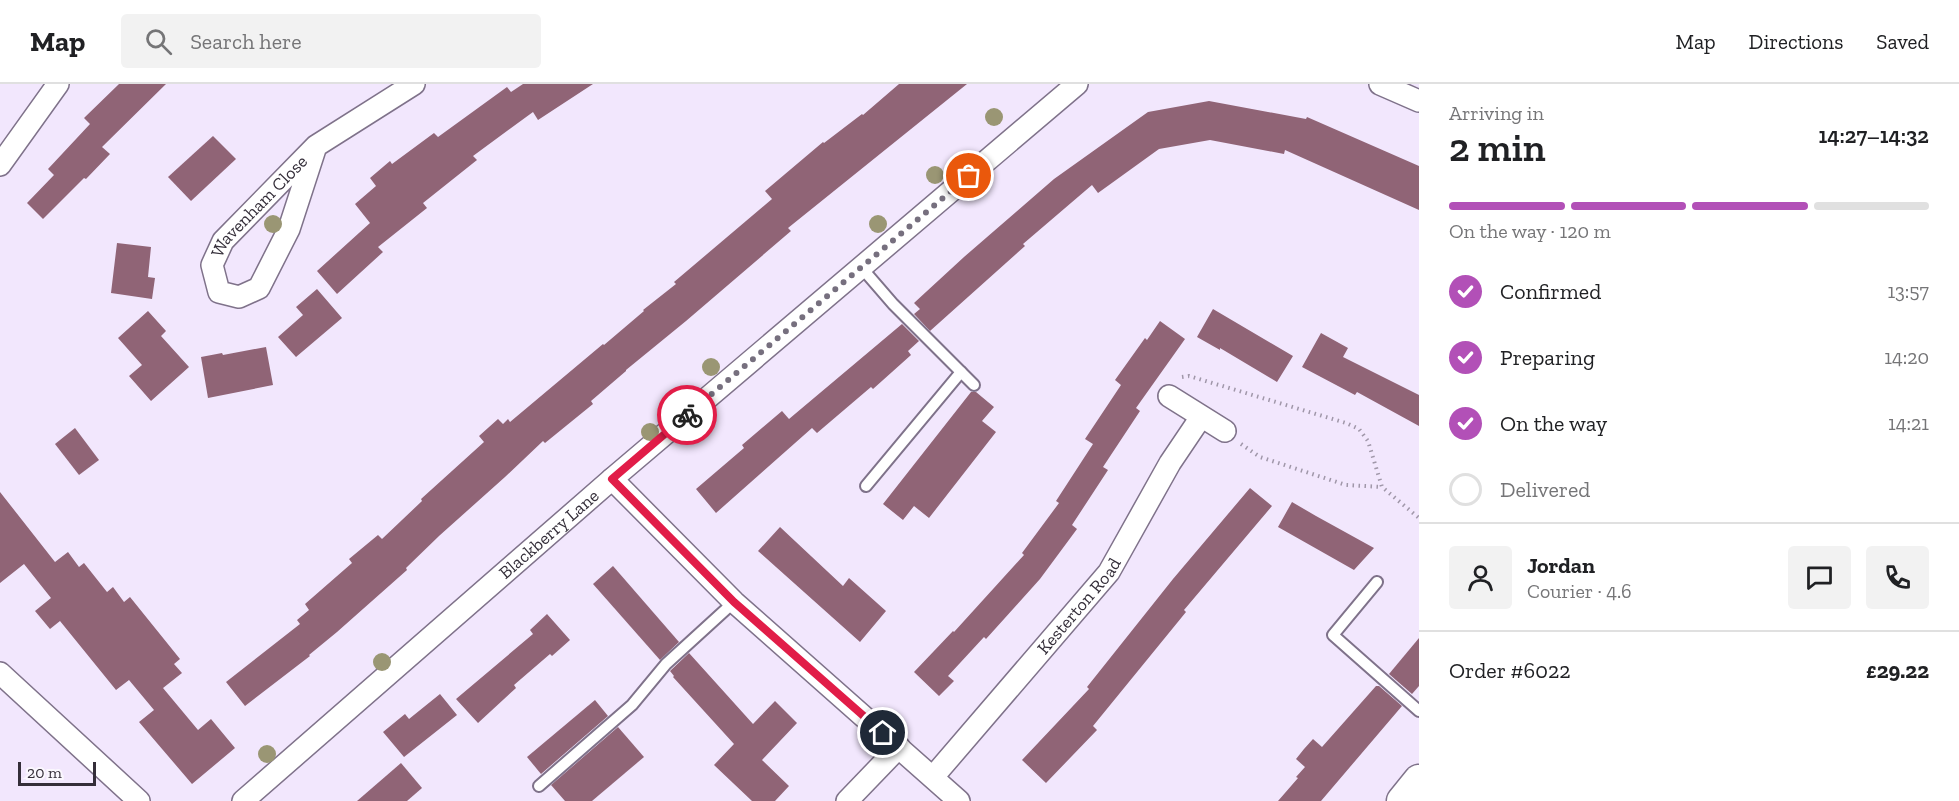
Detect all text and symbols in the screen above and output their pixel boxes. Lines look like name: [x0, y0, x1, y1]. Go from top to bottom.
search box: [121, 14, 541, 68]
text: Map: [30, 25, 85, 58]
icon: search: [142, 25, 175, 58]
text: Search here: [190, 28, 302, 55]
text: Map: [1676, 29, 1716, 54]
text: Directions: [1749, 29, 1843, 54]
text: Saved: [1876, 29, 1929, 54]
text: Arriving in: [1449, 101, 1544, 125]
text: 14:27–14:32: [1819, 122, 1929, 149]
text: 2 min: [1449, 124, 1546, 171]
street label: Wavenham Close: [206, 150, 312, 261]
pin: [943, 150, 994, 201]
icon: bag: [952, 159, 985, 192]
text: On the way · 120 m: [1449, 219, 1611, 243]
icon: check: [1449, 275, 1482, 308]
text: Confirmed: [1500, 278, 1601, 305]
text: 13:57: [1887, 279, 1929, 303]
icon: check: [1449, 341, 1482, 374]
text: Preparing: [1500, 344, 1595, 371]
text: 14:20: [1884, 345, 1929, 369]
courier: [657, 385, 717, 445]
icon: bike: [671, 399, 704, 432]
icon: check: [1449, 407, 1482, 440]
text: On the way: [1500, 410, 1607, 437]
text: 14:21: [1888, 411, 1929, 435]
text: Delivered: [1500, 476, 1590, 503]
street label: Blackberry Lane: [494, 485, 603, 584]
button: person: [1449, 546, 1512, 609]
button: chat: [1788, 546, 1851, 609]
button: phone: [1866, 546, 1929, 609]
text: Jordan: [1527, 552, 1595, 579]
street label: Kesterton Road: [1032, 554, 1126, 659]
text: Courier · 4.6: [1527, 579, 1632, 603]
text: Order #6022: [1449, 657, 1571, 684]
text: £29.22: [1866, 657, 1929, 684]
pin: [857, 707, 908, 758]
icon: home: [866, 716, 899, 749]
scale bar: [18, 759, 96, 786]
text: 20 m: [27, 763, 62, 782]

